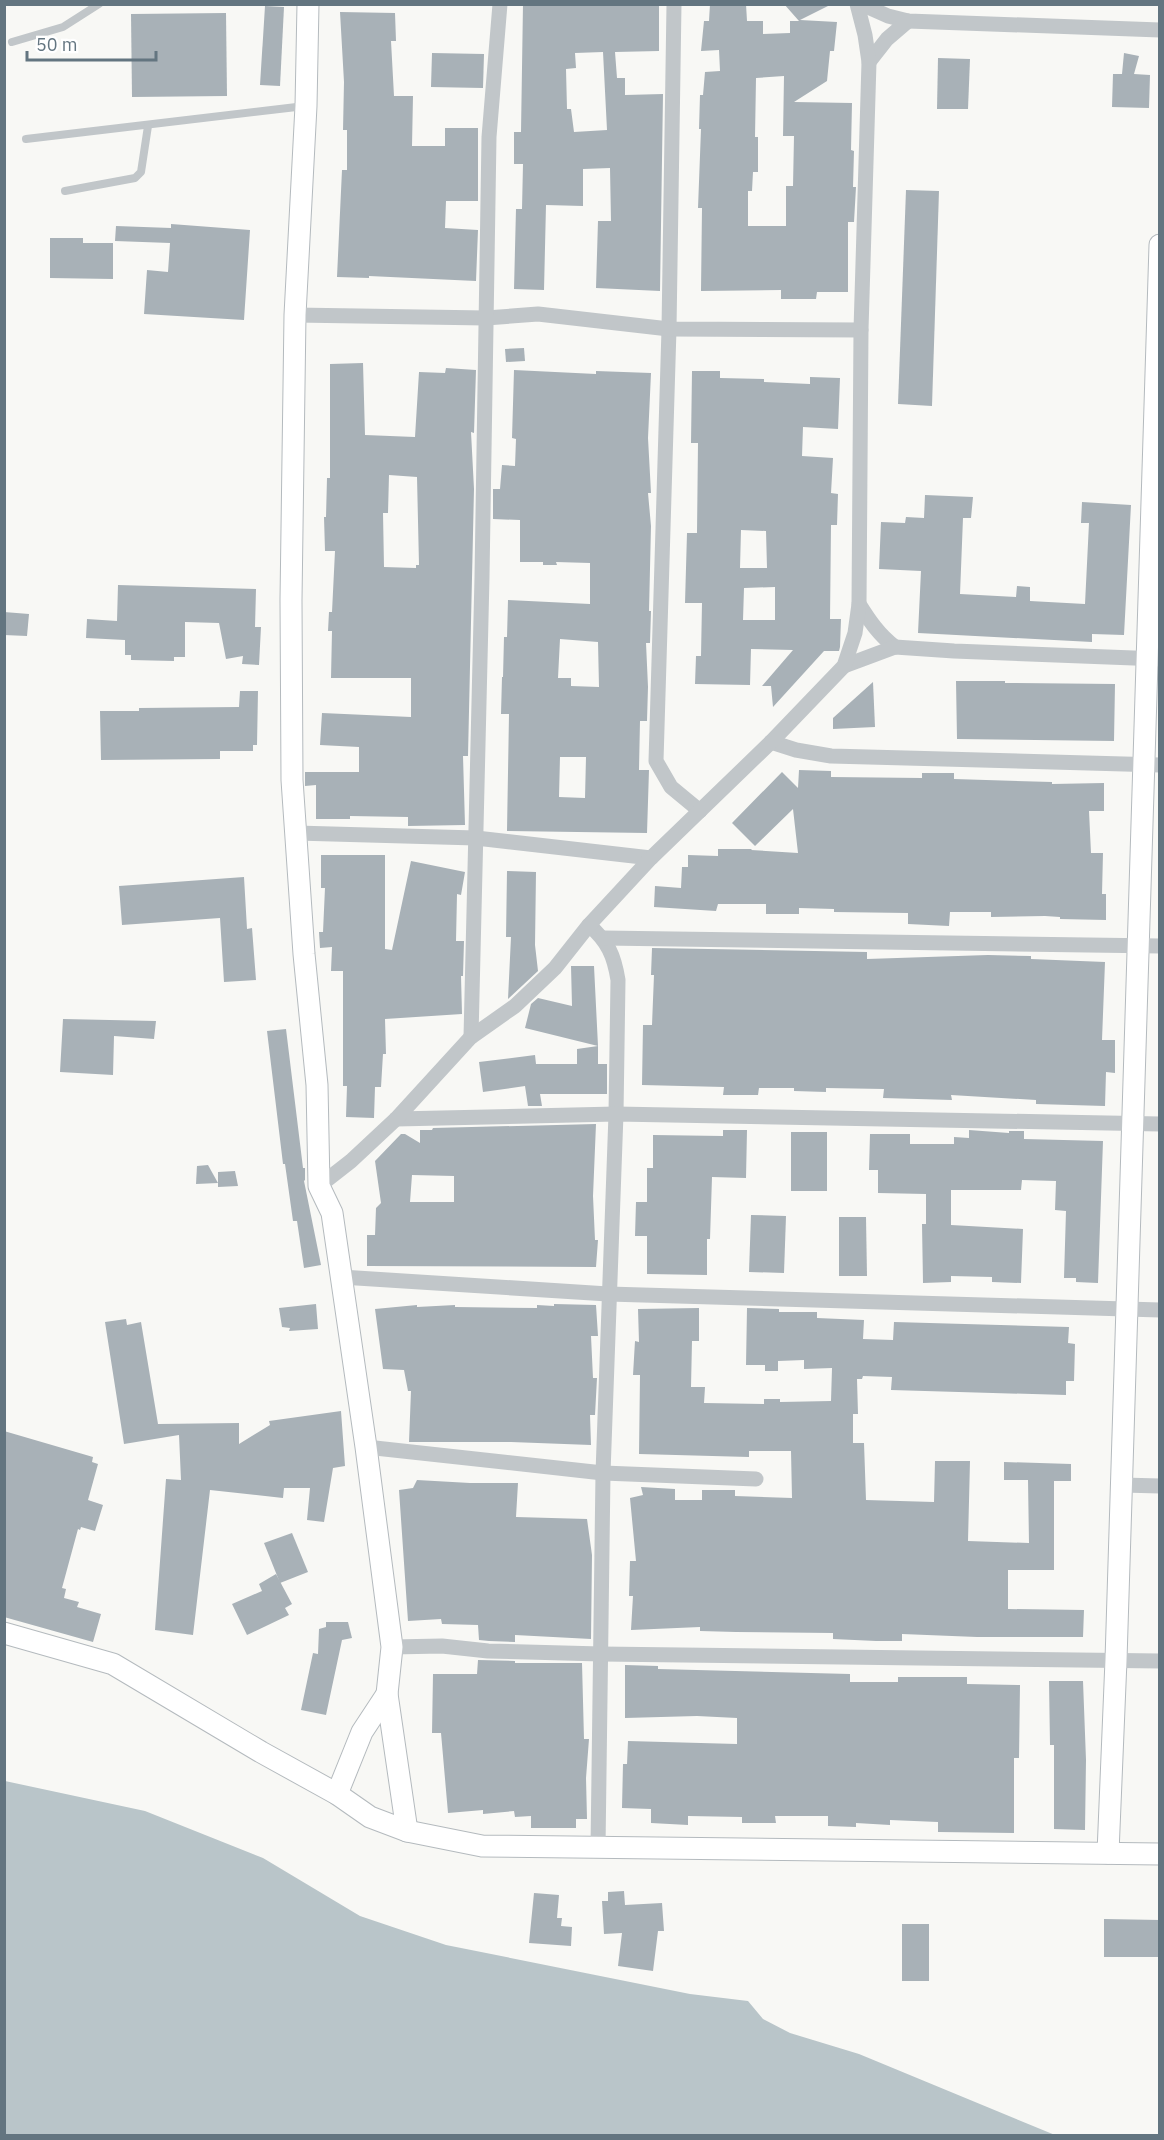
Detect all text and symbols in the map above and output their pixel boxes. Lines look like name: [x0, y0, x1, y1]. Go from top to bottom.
scale bar: [27, 24, 156, 62]
text: 50 m: [36, 33, 78, 56]

